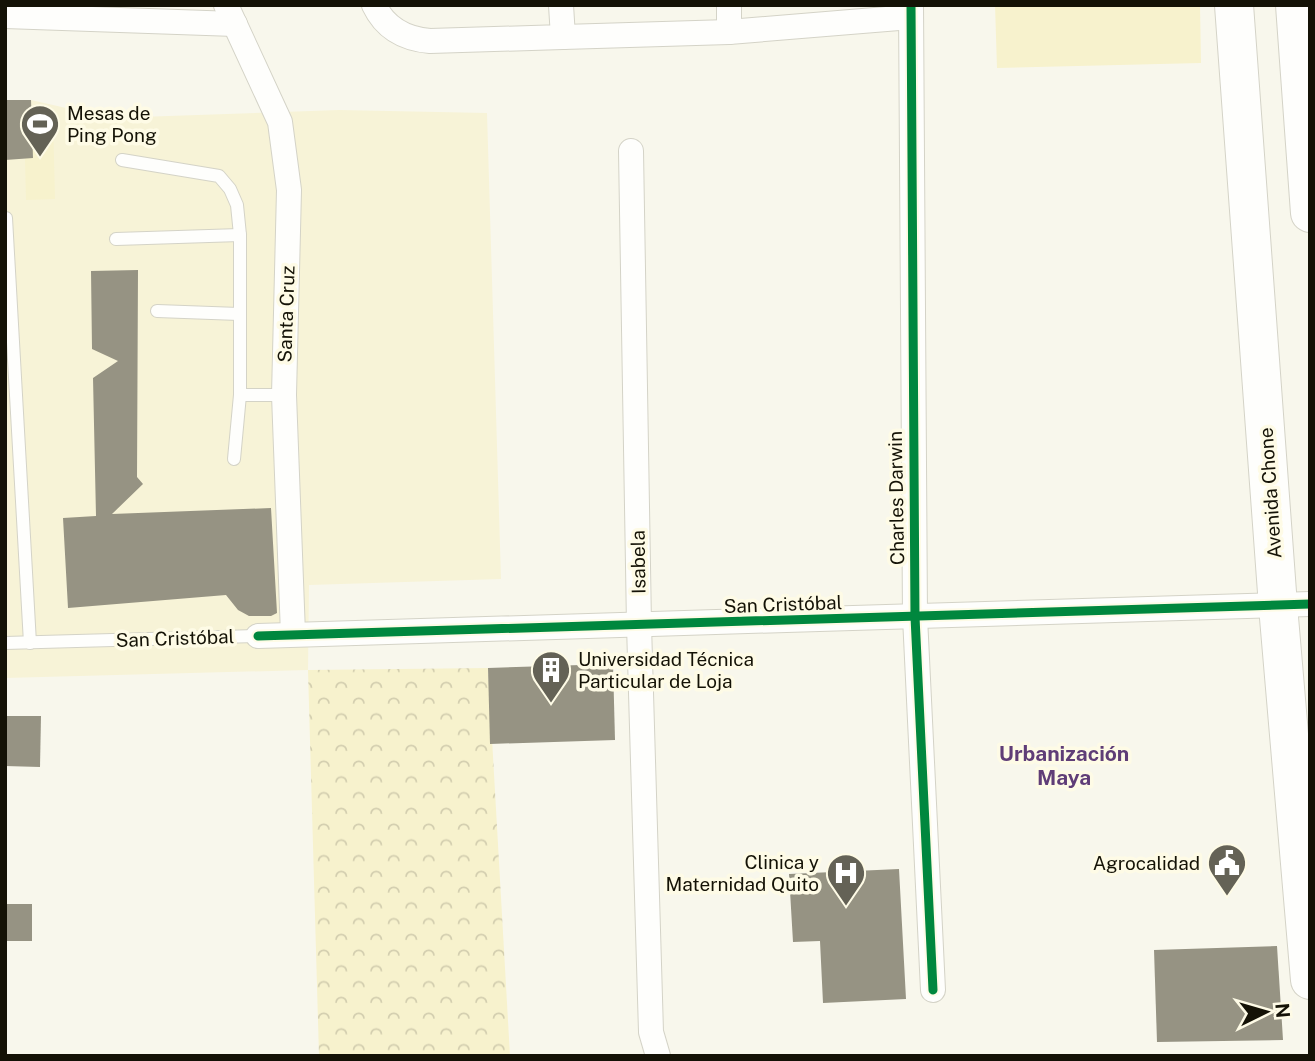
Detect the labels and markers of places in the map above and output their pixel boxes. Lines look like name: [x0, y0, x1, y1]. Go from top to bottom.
place label: Mesas de Ping Pong: [67, 102, 157, 146]
sports icon: Mesas de Ping Pong: [19, 103, 61, 158]
place label: Universidad Técnica Particular de Loja: [578, 648, 754, 692]
building icon: Universidad Técnica Particular de Loja: [530, 649, 572, 704]
public building icon: Agrocalidad: [1206, 842, 1248, 897]
place label: Clinica y Maternidad Quito: [665, 851, 819, 895]
hospital icon: Clinica y Maternidad Quito: [825, 852, 867, 907]
place label: Agrocalidad: [1093, 852, 1200, 874]

